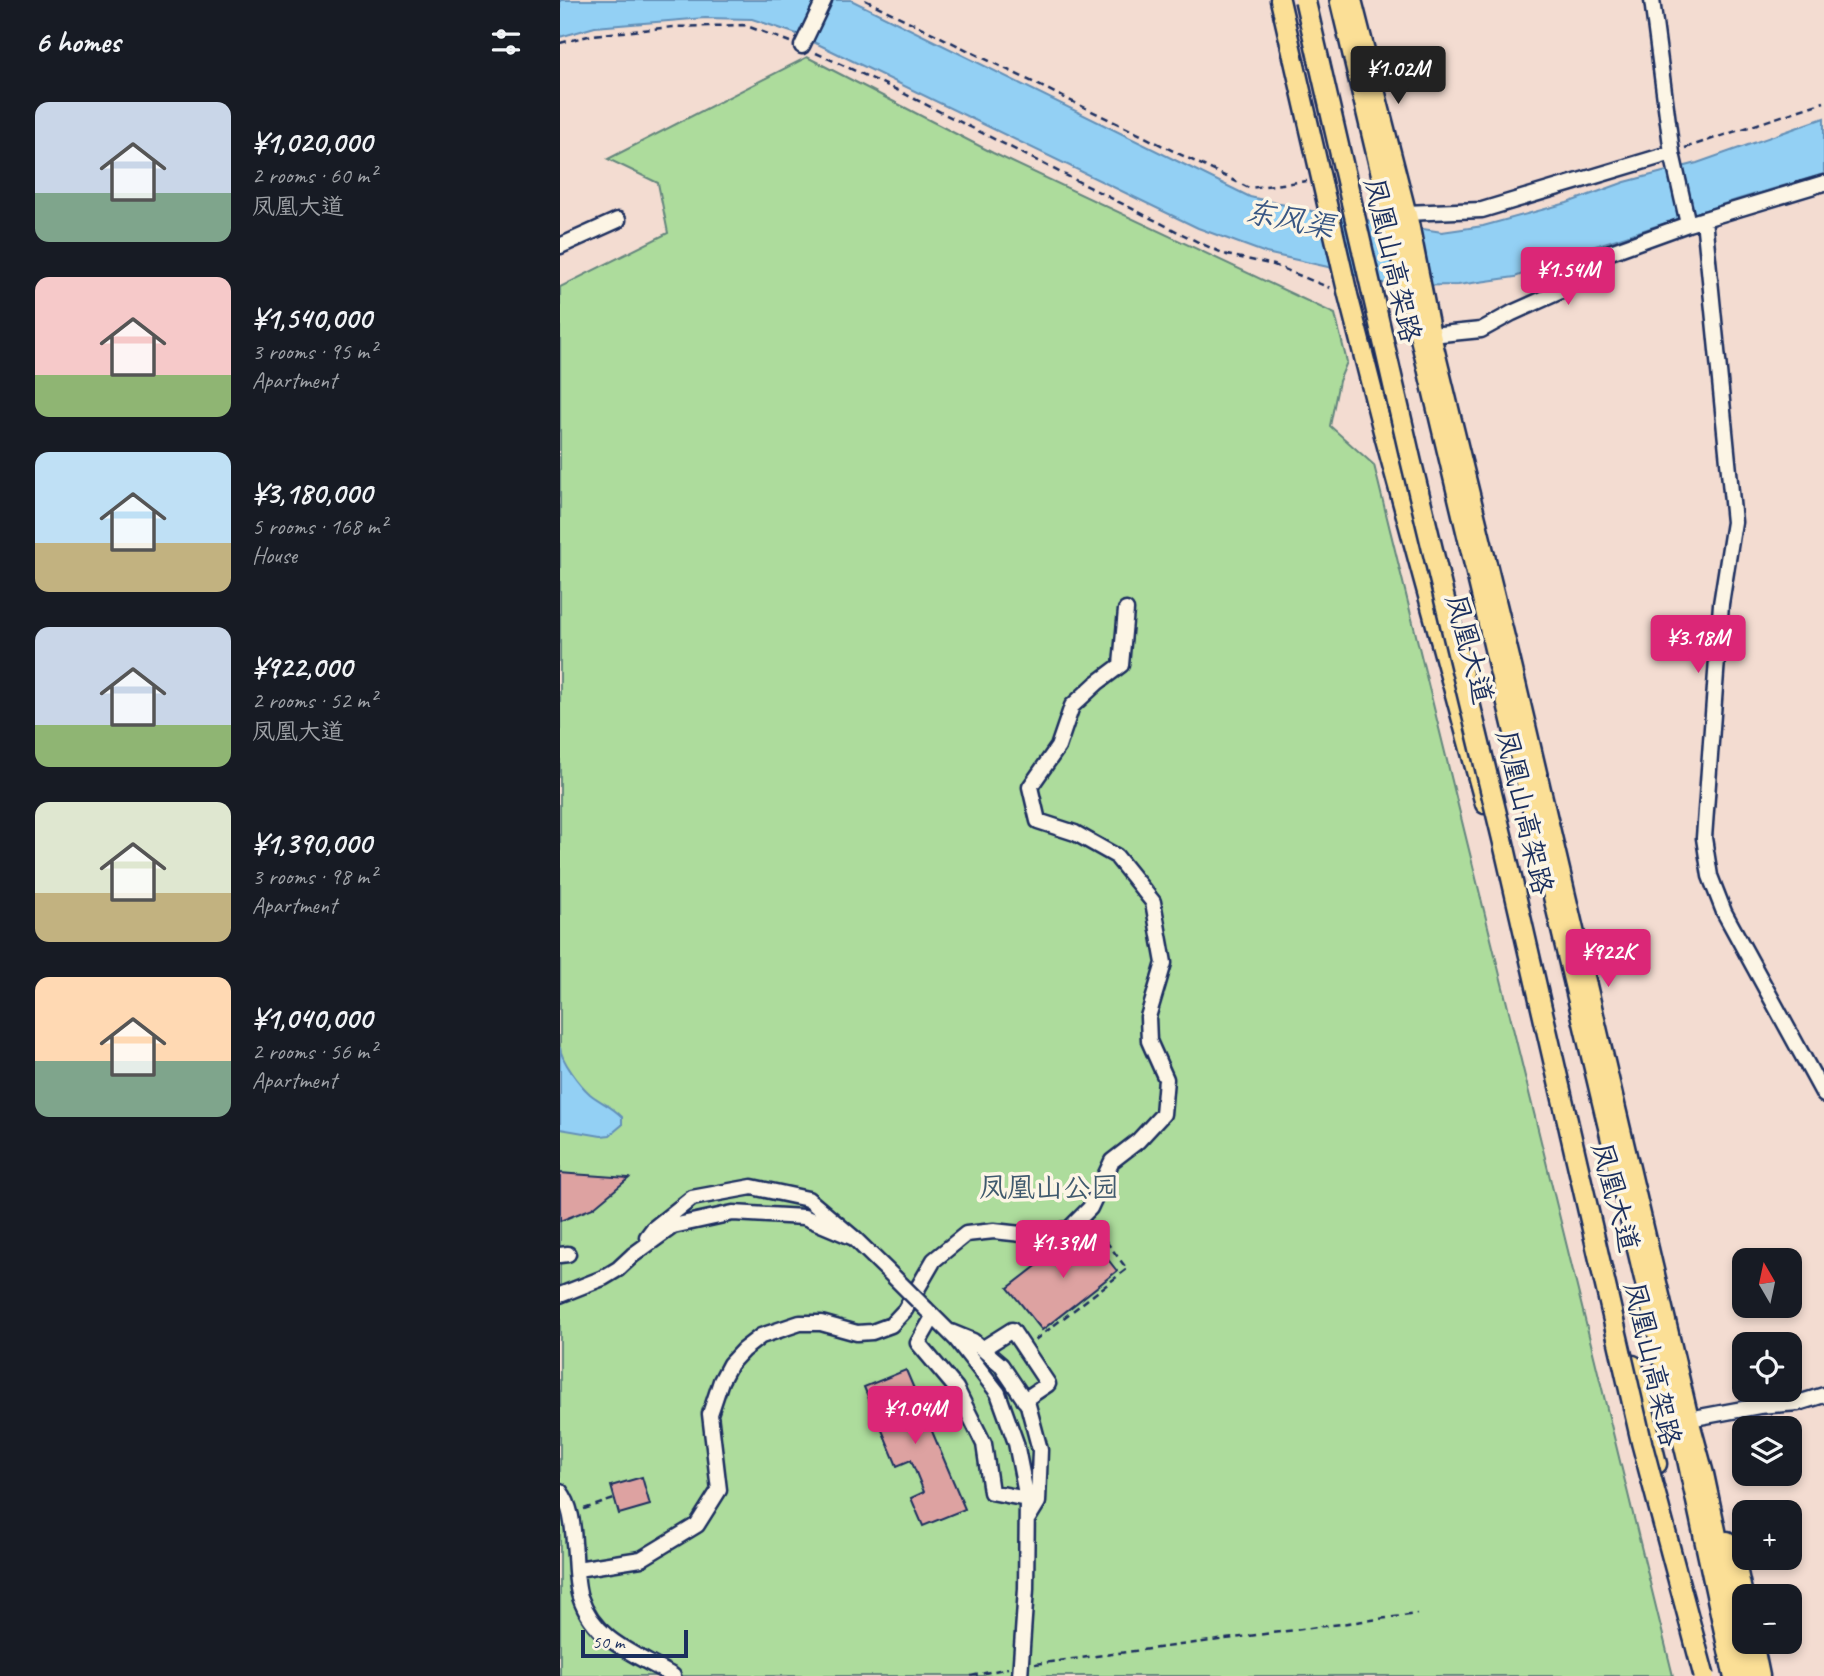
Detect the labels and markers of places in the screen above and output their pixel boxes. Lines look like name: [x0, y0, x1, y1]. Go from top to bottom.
pin: ¥1.02M: [1341, 46, 1455, 106]
pin: ¥1.54M: [1511, 247, 1625, 307]
pin: ¥3.18M: [1641, 616, 1755, 675]
pin: ¥922K: [1559, 930, 1657, 989]
pin: ¥1.39M: [1006, 1220, 1120, 1280]
pin: ¥1.04M: [858, 1386, 972, 1446]

